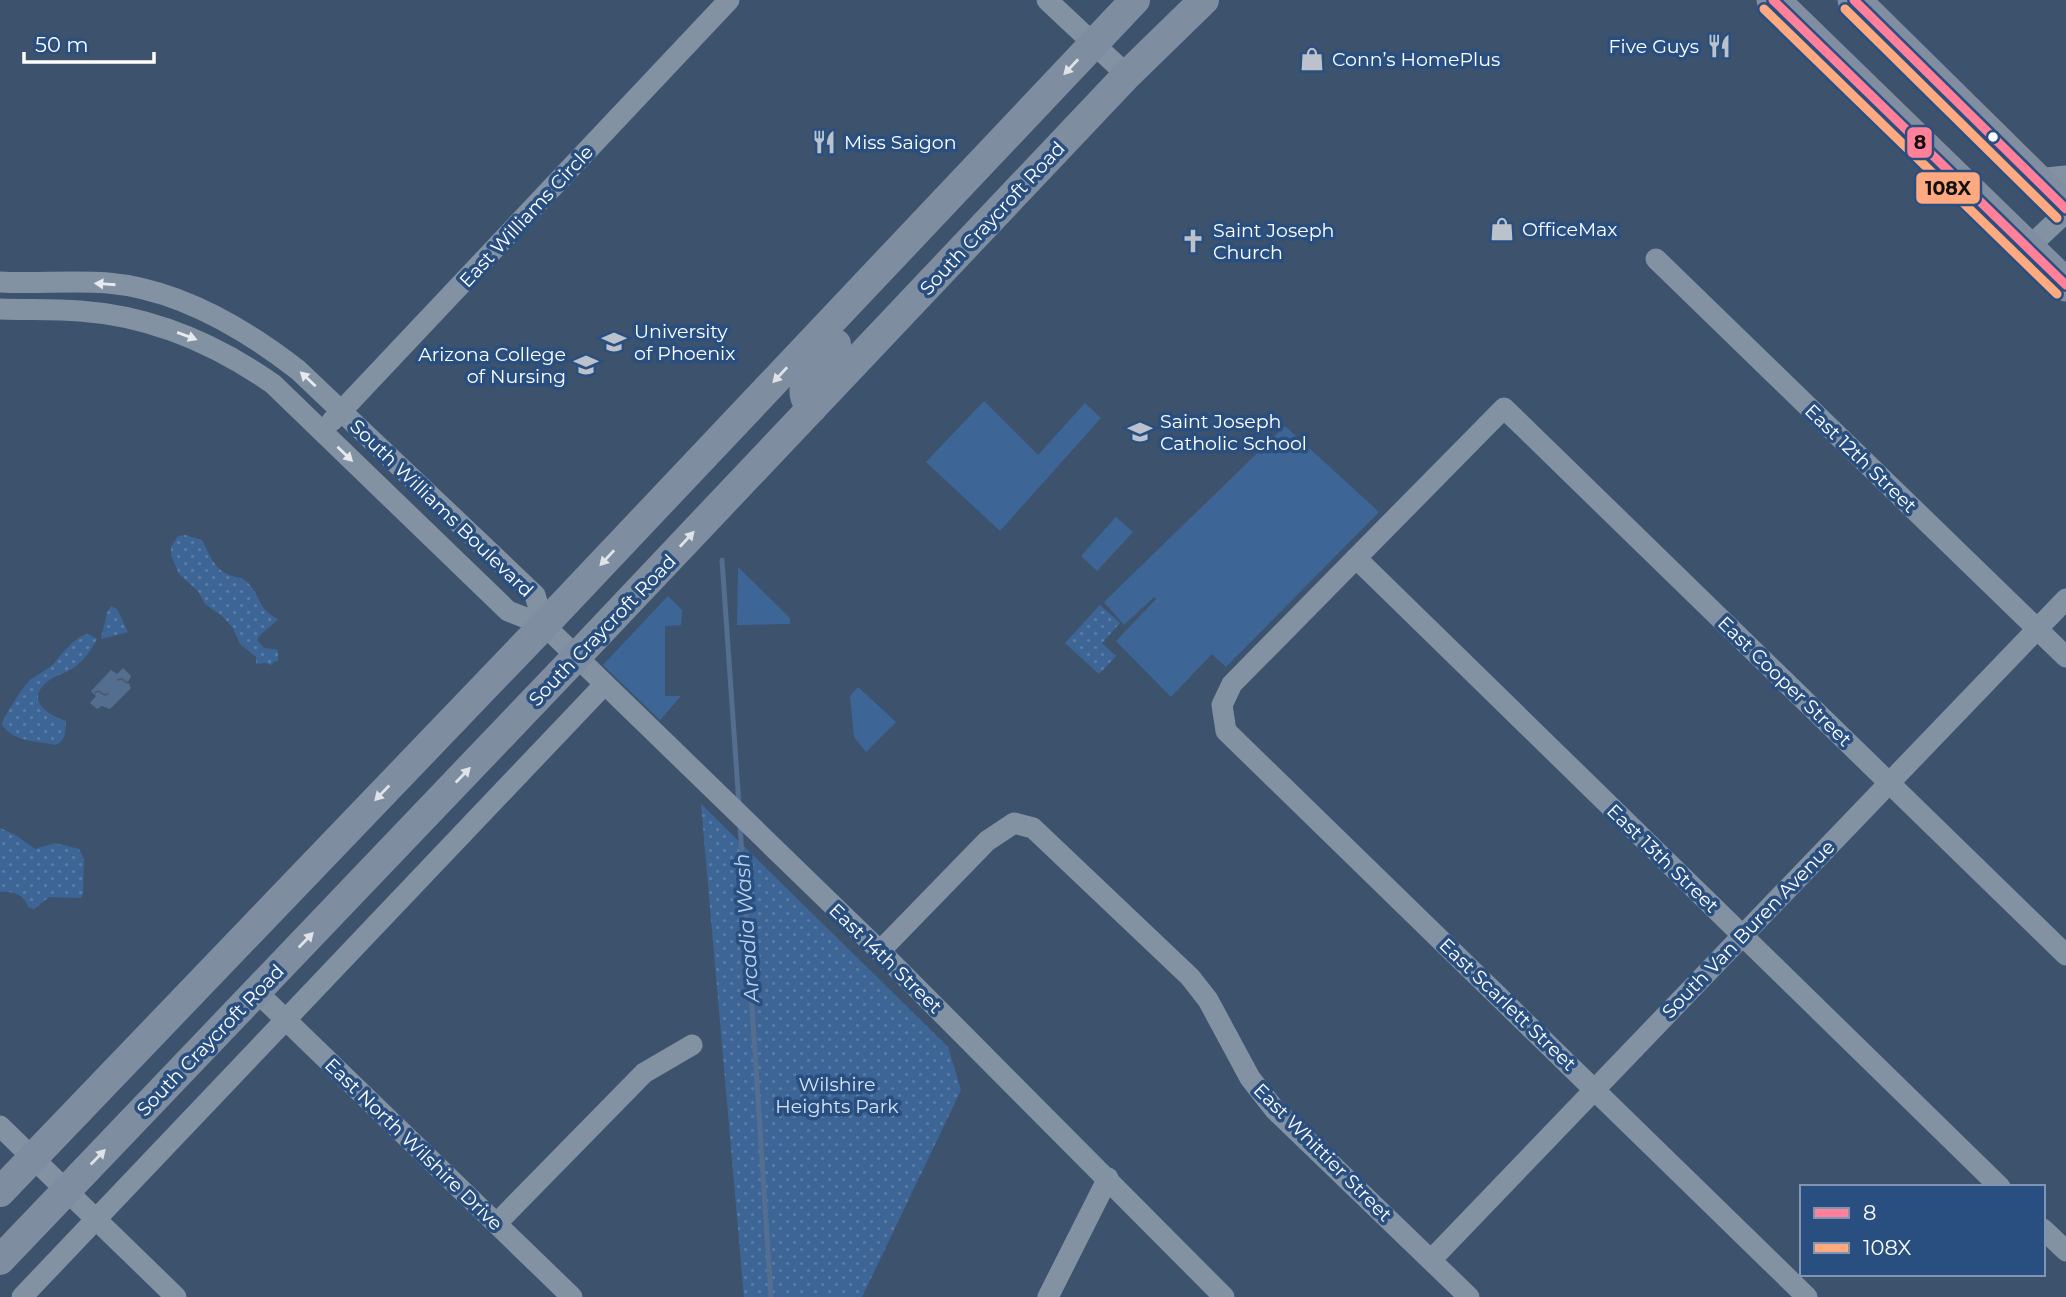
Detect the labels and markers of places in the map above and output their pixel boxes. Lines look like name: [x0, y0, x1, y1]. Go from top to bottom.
restaurant icon: Five Guys: [1705, 32, 1733, 60]
place label: Five Guys: [1609, 35, 1699, 58]
shop icon: Conn’s HomePlus: [1298, 45, 1326, 73]
place label: Conn’s HomePlus: [1332, 48, 1500, 71]
restaurant icon: Miss Saigon: [810, 128, 838, 156]
unlabelled marker: [1986, 130, 2000, 144]
place label: Miss Saigon: [844, 131, 957, 154]
shop icon: OfficeMax: [1488, 215, 1516, 243]
place label: OfficeMax: [1522, 218, 1617, 241]
place label: Saint Joseph Church: [1213, 219, 1334, 264]
church icon: Saint Joseph Church: [1179, 227, 1207, 255]
place label: University of Phoenix: [634, 320, 735, 365]
school or university icon: University of Phoenix: [600, 328, 628, 356]
place label: Arizona College of Nursing: [418, 343, 566, 388]
school or university icon: Arizona College of Nursing: [572, 351, 600, 379]
place label: Saint Joseph Catholic School: [1160, 410, 1307, 455]
school or university icon: Saint Joseph Catholic School: [1126, 418, 1154, 446]

